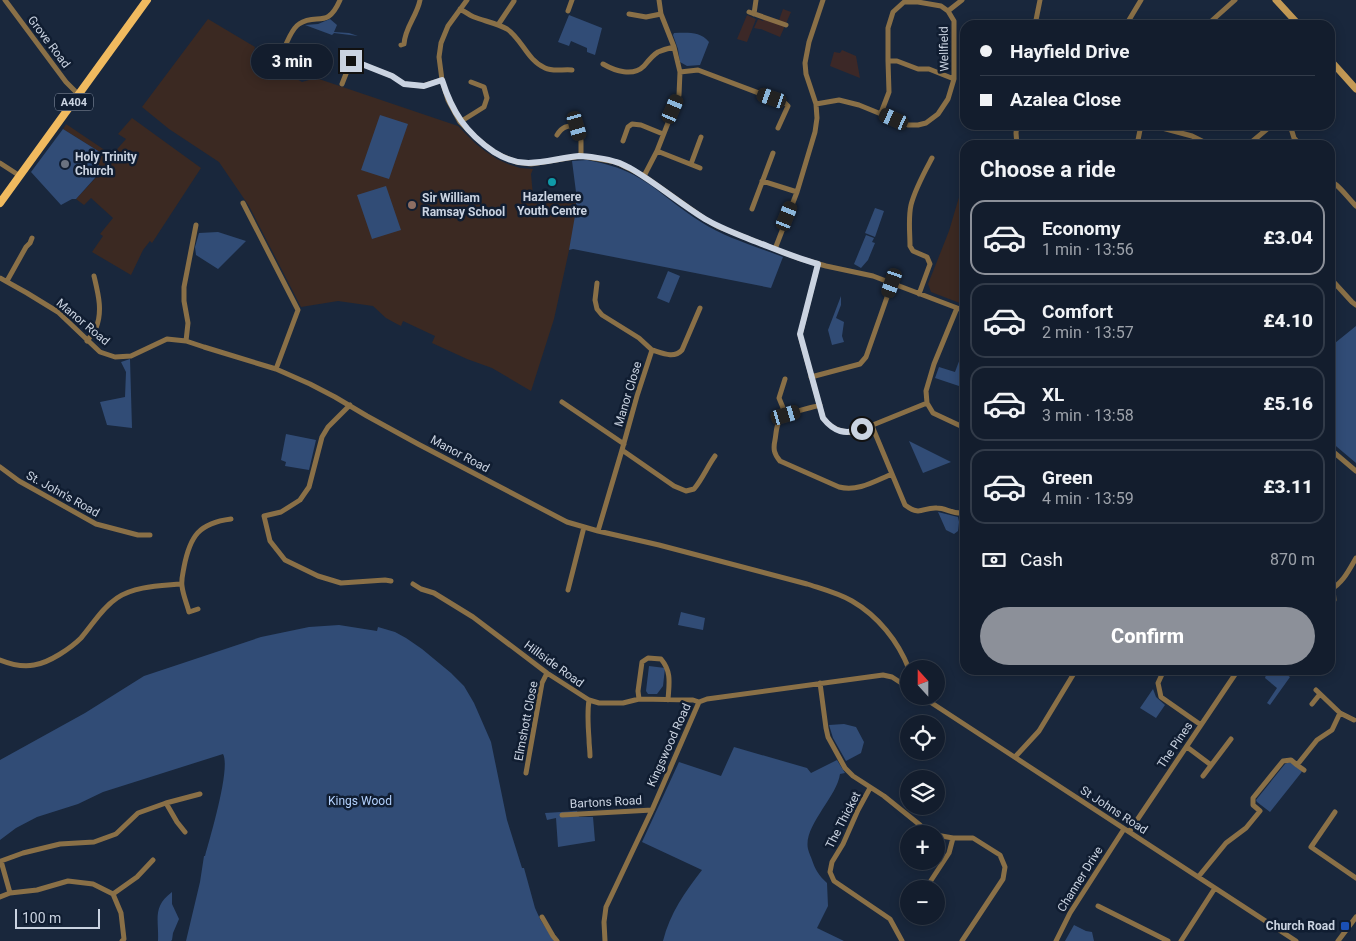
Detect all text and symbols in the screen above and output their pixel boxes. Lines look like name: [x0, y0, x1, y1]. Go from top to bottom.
street label: Grove Road: [25, 13, 73, 71]
street label: Wellfield: [937, 26, 951, 72]
text: Hayfield Drive: [1010, 40, 1129, 63]
callout: 3 min: [251, 44, 334, 78]
route end: [340, 50, 362, 72]
text: 3 min: [272, 52, 312, 71]
car: [755, 86, 788, 110]
text: Azalea Close: [1010, 88, 1121, 111]
car: [660, 92, 685, 126]
road number: A404: [55, 94, 93, 110]
car: [877, 106, 910, 132]
car: [565, 110, 588, 142]
place label: Holy Trinity Church: [75, 150, 138, 178]
text: Choose a ride: [980, 157, 1116, 182]
marker: Holy Trinity Church: [59, 158, 71, 170]
marker: Hazlemere Youth Centre: [546, 176, 558, 188]
place label: Hazlemere Youth Centre: [517, 190, 588, 218]
place label: Sir William Ramsay School: [422, 191, 505, 219]
marker: Sir William Ramsay School: [406, 199, 418, 211]
car: [774, 199, 799, 233]
icon: car: [982, 215, 1027, 260]
text: Economy: [1042, 217, 1121, 240]
text: £3.04: [1263, 226, 1313, 249]
text: 1 min · 13:56: [1042, 240, 1134, 259]
car: [880, 266, 903, 300]
street label: Manor Road: [54, 296, 112, 348]
icon: car: [982, 298, 1027, 343]
text: Comfort: [1042, 300, 1113, 323]
text: £4.10: [1263, 309, 1313, 332]
text: 2 min · 13:57: [1042, 323, 1134, 342]
street label: Manor Close: [611, 360, 645, 428]
icon: car: [982, 381, 1027, 426]
text: XL: [1042, 383, 1064, 406]
text: £5.16: [1263, 392, 1313, 415]
car: [769, 404, 802, 426]
text: 3 min · 13:58: [1042, 406, 1134, 425]
route start: [851, 418, 873, 440]
street label: Manor Road: [428, 433, 492, 475]
icon: car: [982, 464, 1027, 509]
text: Green: [1042, 466, 1093, 489]
street label: St. John's Road: [24, 468, 102, 520]
text: £3.11: [1263, 475, 1313, 498]
text: 4 min · 13:59: [1042, 489, 1134, 508]
icon: cash: [980, 546, 1008, 574]
text: Cash: [1020, 548, 1063, 571]
text: 870 m: [1270, 550, 1315, 569]
button: Confirm: [980, 607, 1315, 665]
street label: Hillside Road: [522, 638, 586, 690]
north arrow: [900, 660, 945, 705]
map controls: [900, 660, 945, 925]
street label: Elmshott Close: [511, 680, 541, 762]
street label: Kingswood Road: [644, 701, 694, 789]
button: locate: [900, 715, 945, 760]
street label: The Pines: [1154, 719, 1196, 771]
button: layers: [900, 770, 945, 815]
street label: St Johns Road: [1078, 783, 1150, 837]
street label: The Thicket: [823, 789, 863, 851]
street label: Bartons Road: [570, 793, 642, 811]
park label: Kings Wood: [328, 794, 392, 808]
button: +: [900, 825, 945, 870]
street label: Channer Drive: [1054, 844, 1106, 914]
button: −: [900, 880, 945, 925]
scale bar: [15, 906, 100, 929]
text: 100 m: [22, 910, 61, 926]
place label: Church Road: [1266, 919, 1335, 933]
marker: Church Road: [1339, 920, 1351, 932]

